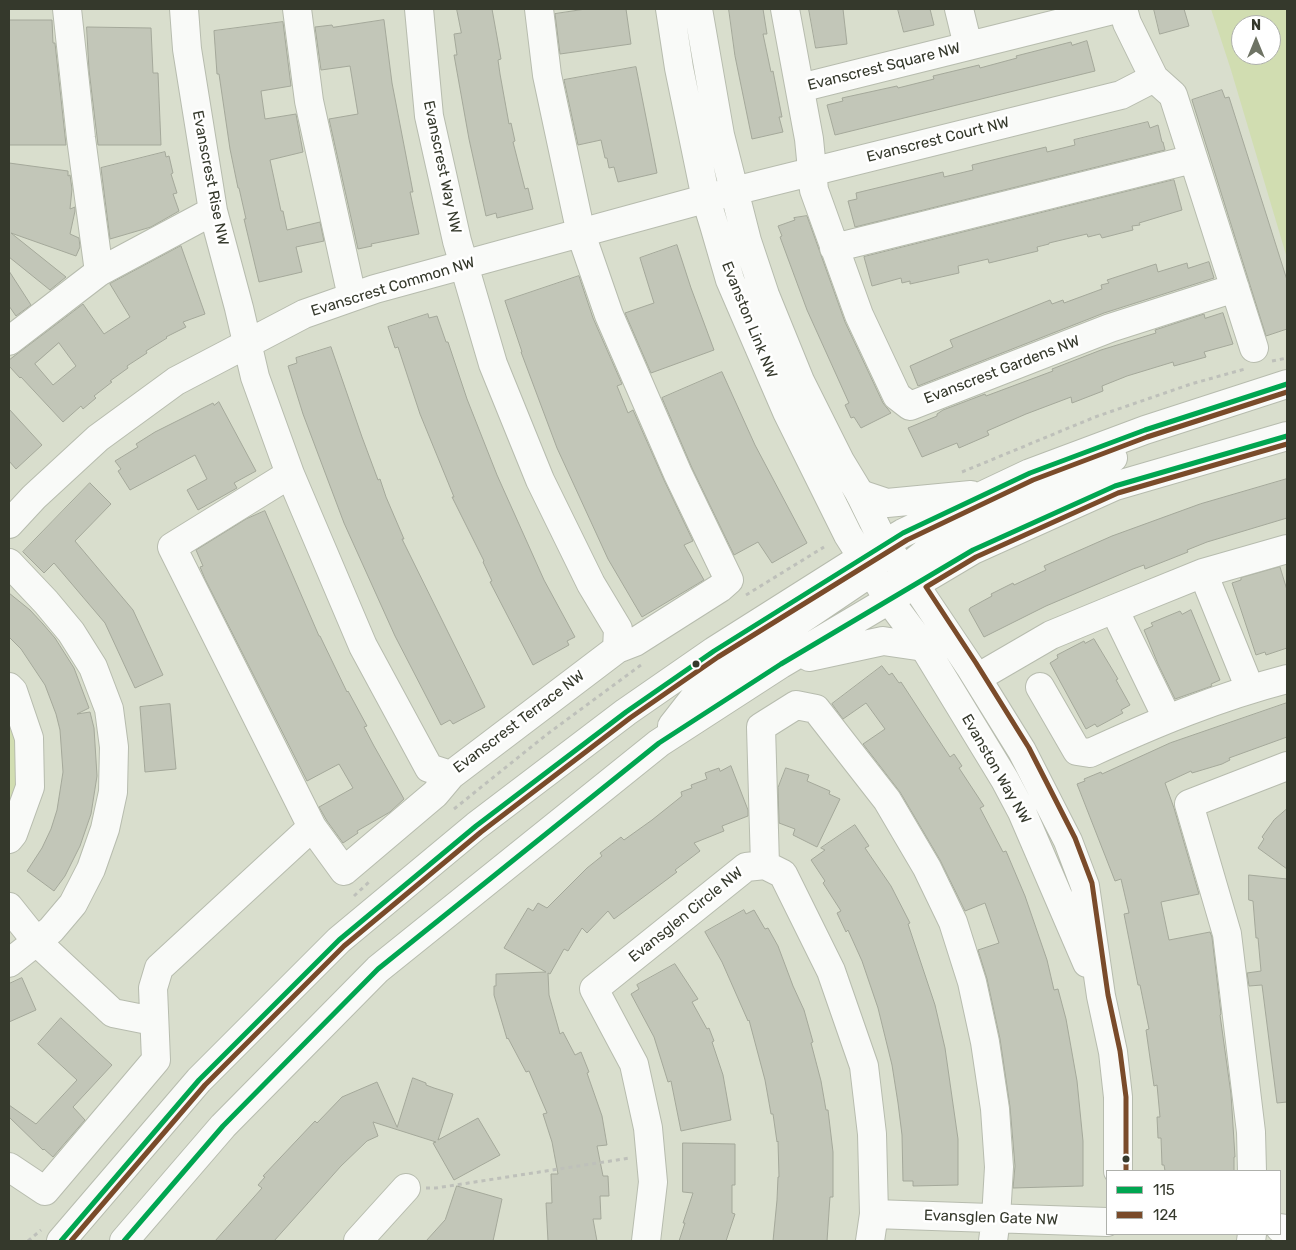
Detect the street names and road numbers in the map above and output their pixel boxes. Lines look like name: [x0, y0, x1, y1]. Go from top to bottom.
street label: Evanscrest Square NW: [806, 39, 962, 95]
street label: Evanscrest Way NW: [419, 99, 465, 235]
street label: Evanscrest Rise NW: [188, 109, 232, 247]
street label: Evanscrest Court NW: [865, 114, 1011, 166]
street label: Evanscrest Common NW: [309, 253, 477, 321]
street label: Evanston Link NW: [717, 259, 781, 381]
street label: Evanscrest Gardens NW: [922, 332, 1082, 408]
street label: Evanscrest Terrace NW: [450, 667, 588, 777]
street label: Evanston Way NW: [957, 711, 1035, 827]
street label: Evansglen Circle NW: [625, 864, 747, 966]
street label: Evansglen Gate NW: [923, 1207, 1059, 1229]

